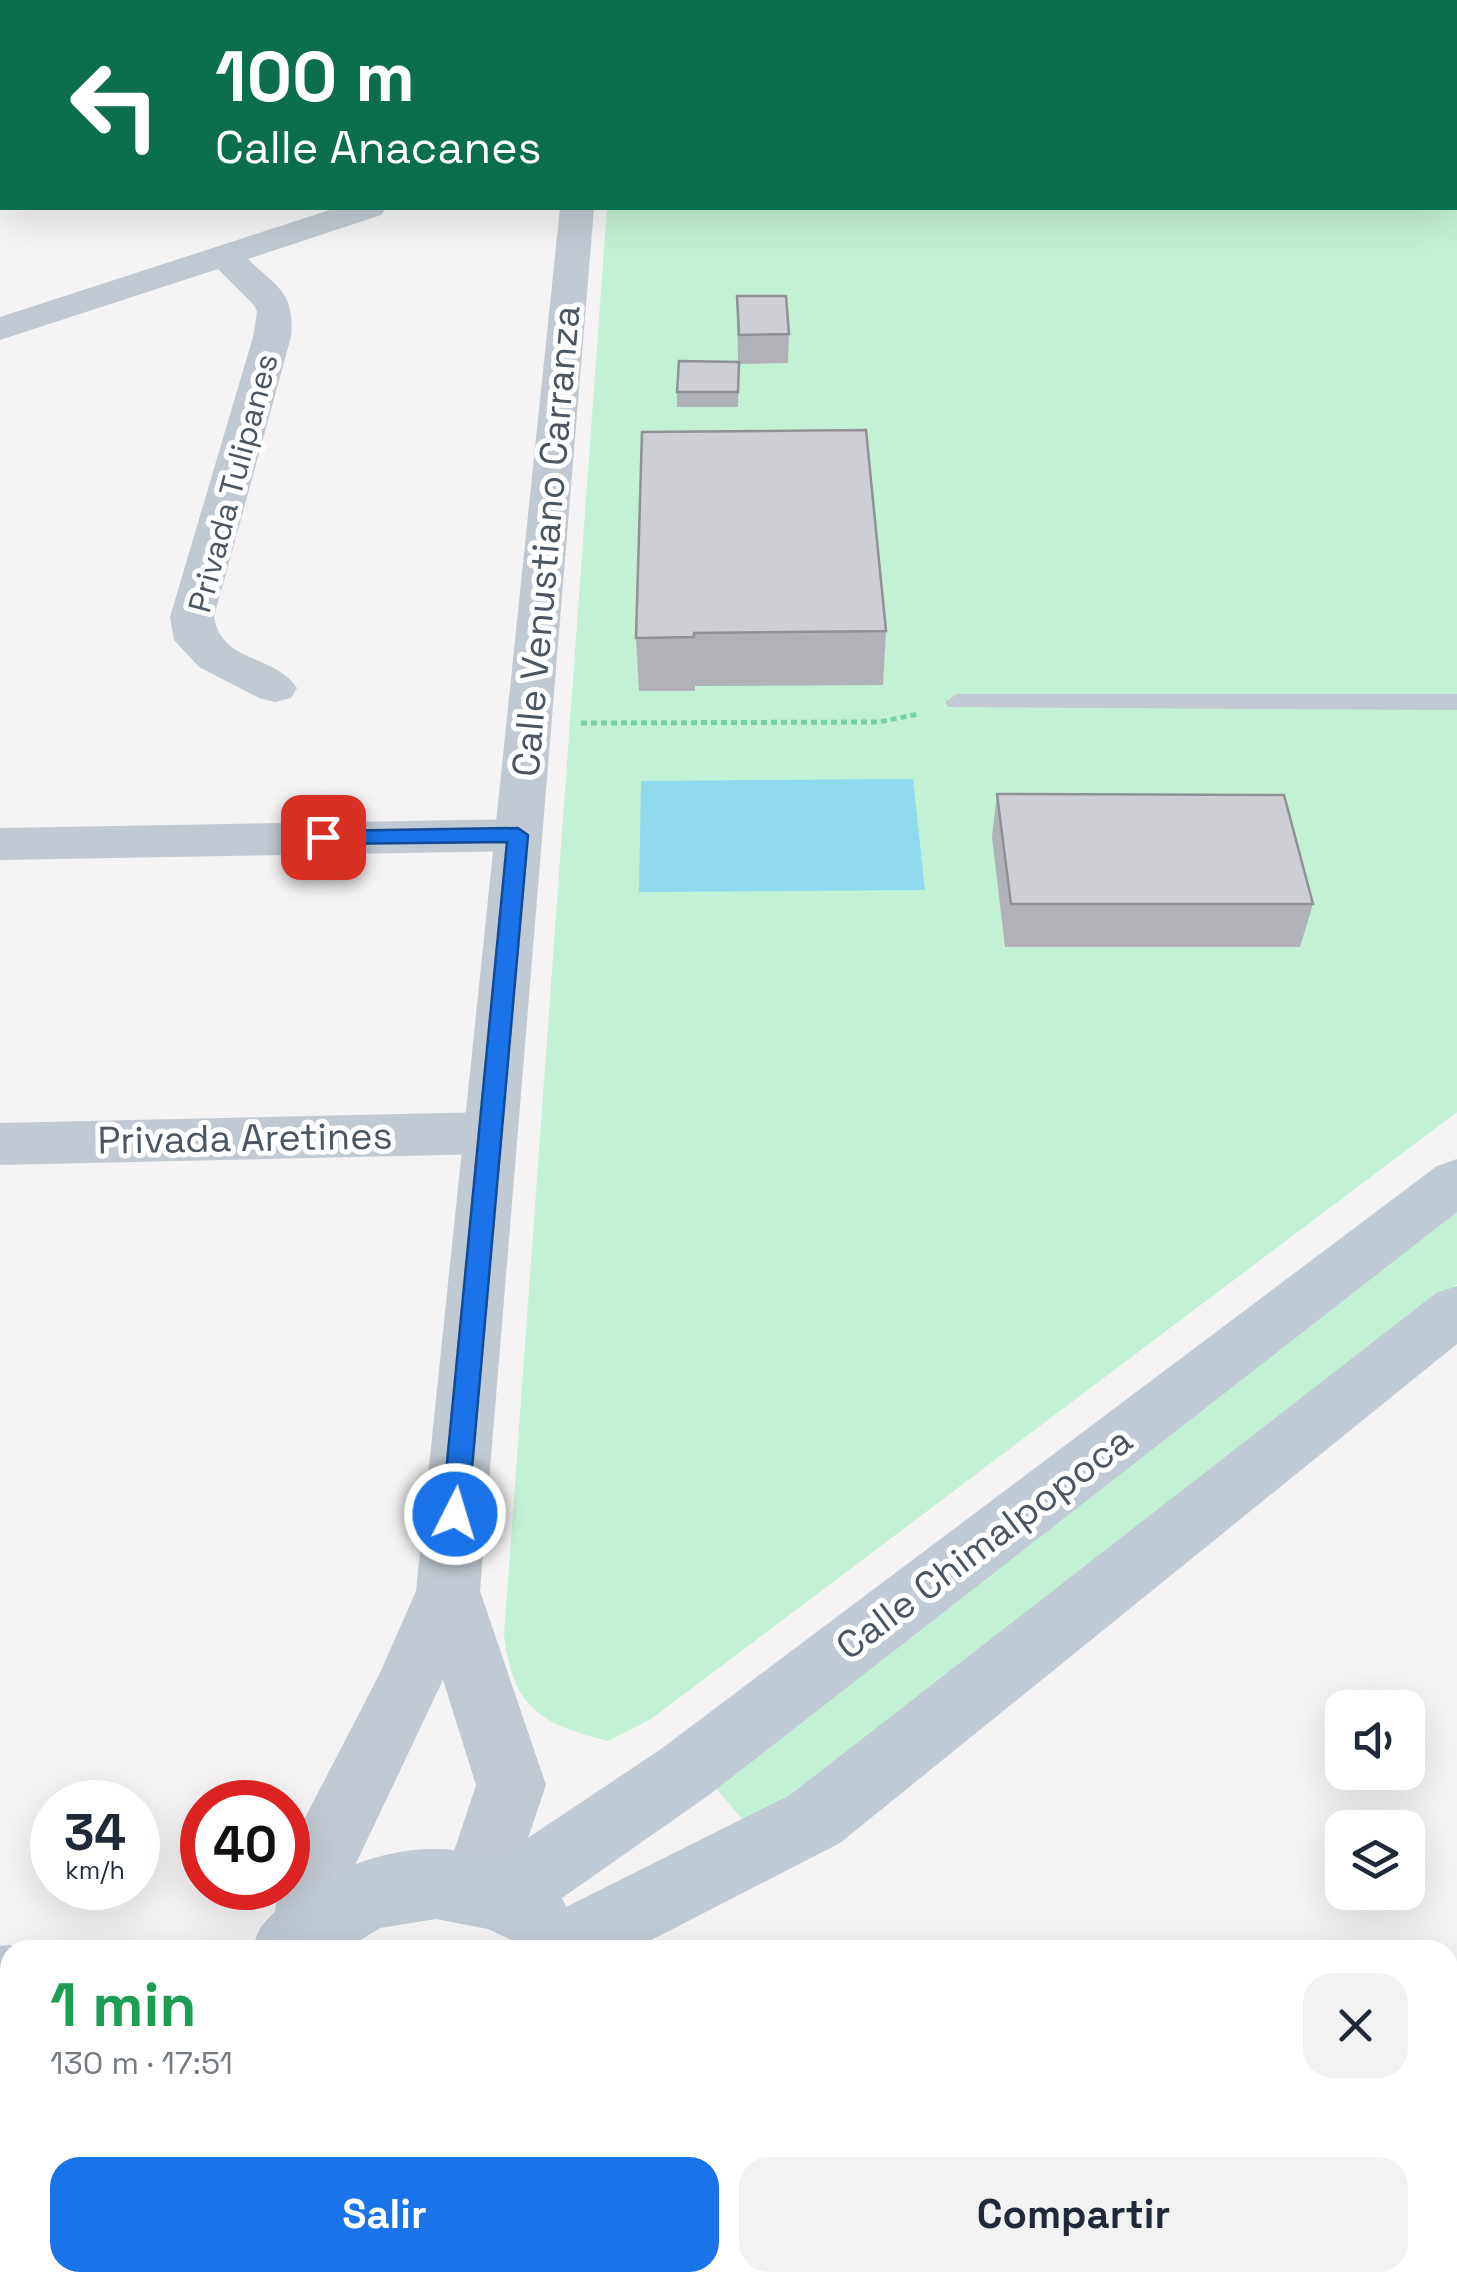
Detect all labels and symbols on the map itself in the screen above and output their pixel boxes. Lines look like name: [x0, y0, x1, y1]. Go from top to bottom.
street label: Calle Venustiano Carranza: [501, 303, 591, 779]
street label: Privada Tulipanes: [179, 349, 287, 617]
pin: [281, 795, 366, 880]
street label: Privada Aretines: [97, 1111, 393, 1165]
street label: Calle Chimalpopoca: [826, 1416, 1142, 1670]
position arrow: [403, 1462, 507, 1566]
speed limit sign: 40: [180, 1780, 310, 1910]

